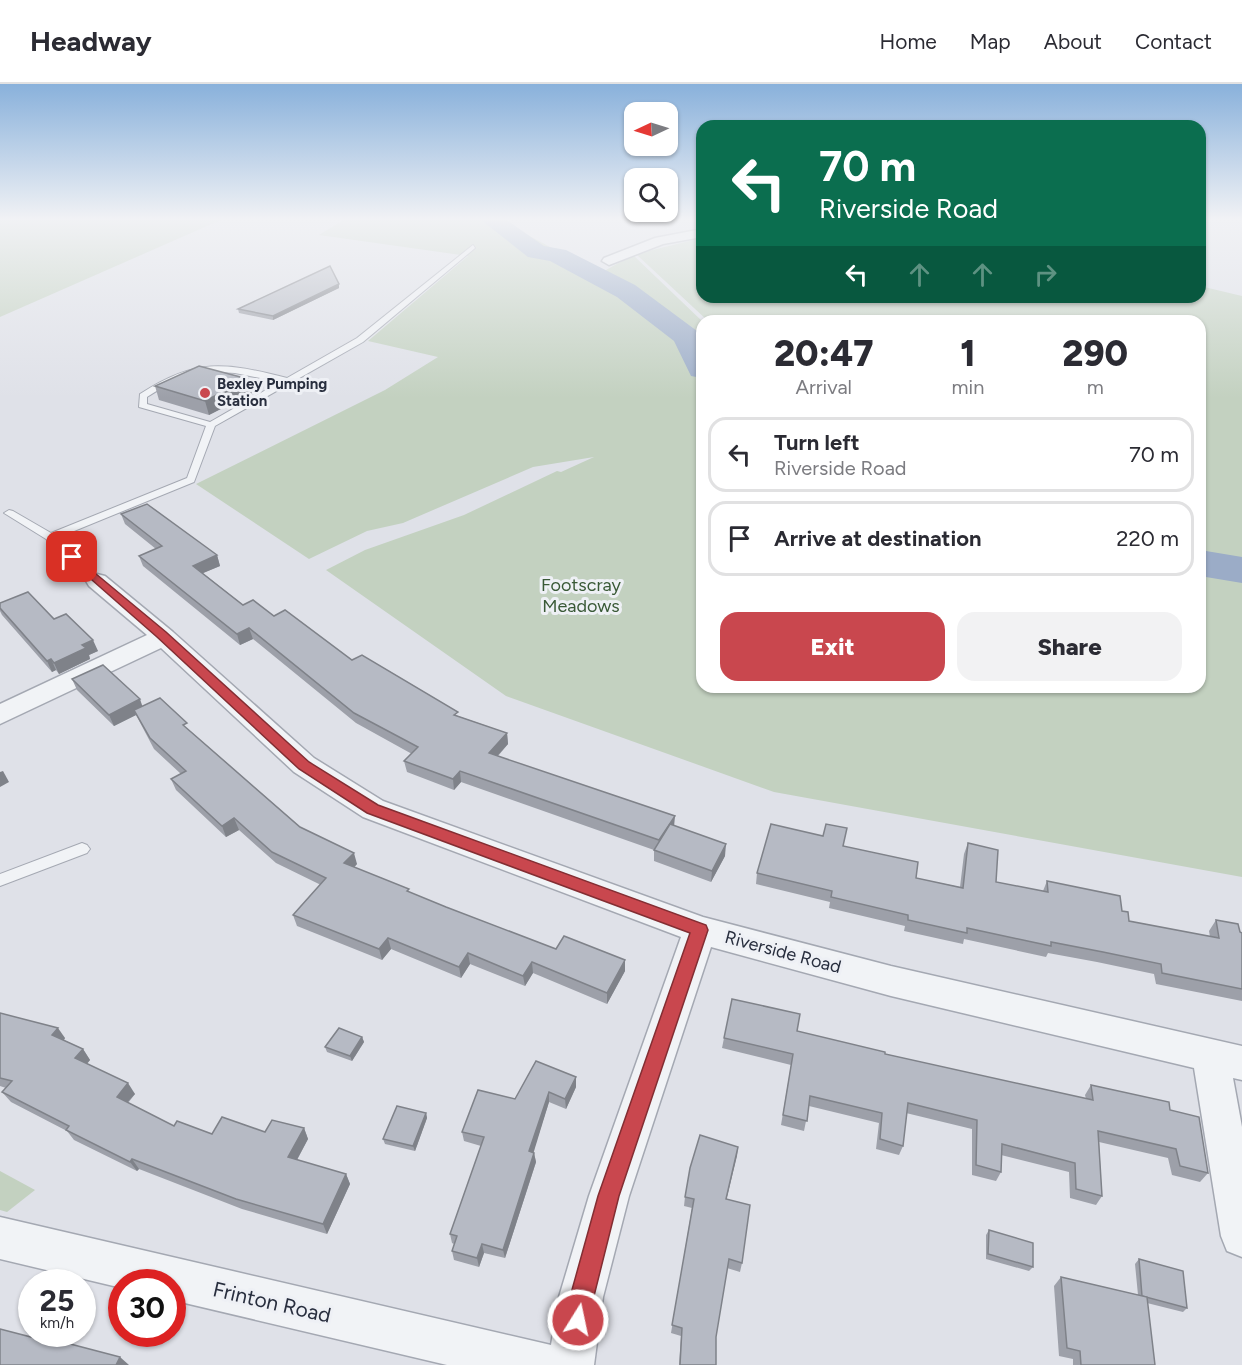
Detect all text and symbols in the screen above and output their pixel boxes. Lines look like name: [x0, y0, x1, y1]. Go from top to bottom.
text: Headway: [30, 24, 152, 58]
text: Home: [880, 29, 937, 54]
text: Map: [970, 29, 1011, 54]
text: About: [1044, 29, 1102, 54]
text: Contact: [1135, 29, 1212, 54]
north arrow: [624, 102, 678, 156]
map controls: [624, 102, 678, 222]
text: 70 m: [819, 141, 916, 192]
icon: left: [720, 144, 798, 222]
button: search: [624, 168, 678, 222]
text: Riverside Road: [819, 192, 998, 225]
icon: left: [840, 258, 873, 291]
icon: ahead: [903, 258, 936, 291]
icon: ahead: [966, 258, 999, 291]
icon: right: [1029, 258, 1062, 291]
text: 20:47: [774, 332, 874, 375]
text: 1: [960, 332, 976, 375]
text: 290: [1062, 332, 1128, 375]
place label: Bexley Pumping Station: [217, 375, 327, 410]
text: Arrival: [796, 375, 852, 399]
text: min: [952, 375, 984, 399]
text: m: [1087, 375, 1104, 399]
marker: Bexley Pumping Station: [198, 386, 212, 400]
text: Turn left: [774, 429, 860, 456]
icon: left: [723, 438, 756, 471]
text: 70 m: [1129, 441, 1179, 468]
text: Riverside Road: [774, 456, 907, 480]
icon: arrive: [723, 522, 756, 555]
text: Arrive at destination: [774, 525, 982, 552]
text: 220 m: [1116, 525, 1179, 552]
pin: [46, 531, 97, 582]
icon: arrive: [55, 540, 88, 573]
park label: Footscray Meadows: [541, 574, 622, 617]
button: Exit: [720, 612, 945, 681]
button: Share: [957, 612, 1182, 681]
street label: Riverside Road: [723, 926, 843, 978]
speed limit sign: 30: [108, 1269, 186, 1347]
street label: Frinton Road: [211, 1276, 333, 1328]
text: 25: [40, 1282, 74, 1319]
position arrow: [546, 1288, 610, 1352]
text: km/h: [40, 1314, 74, 1332]

